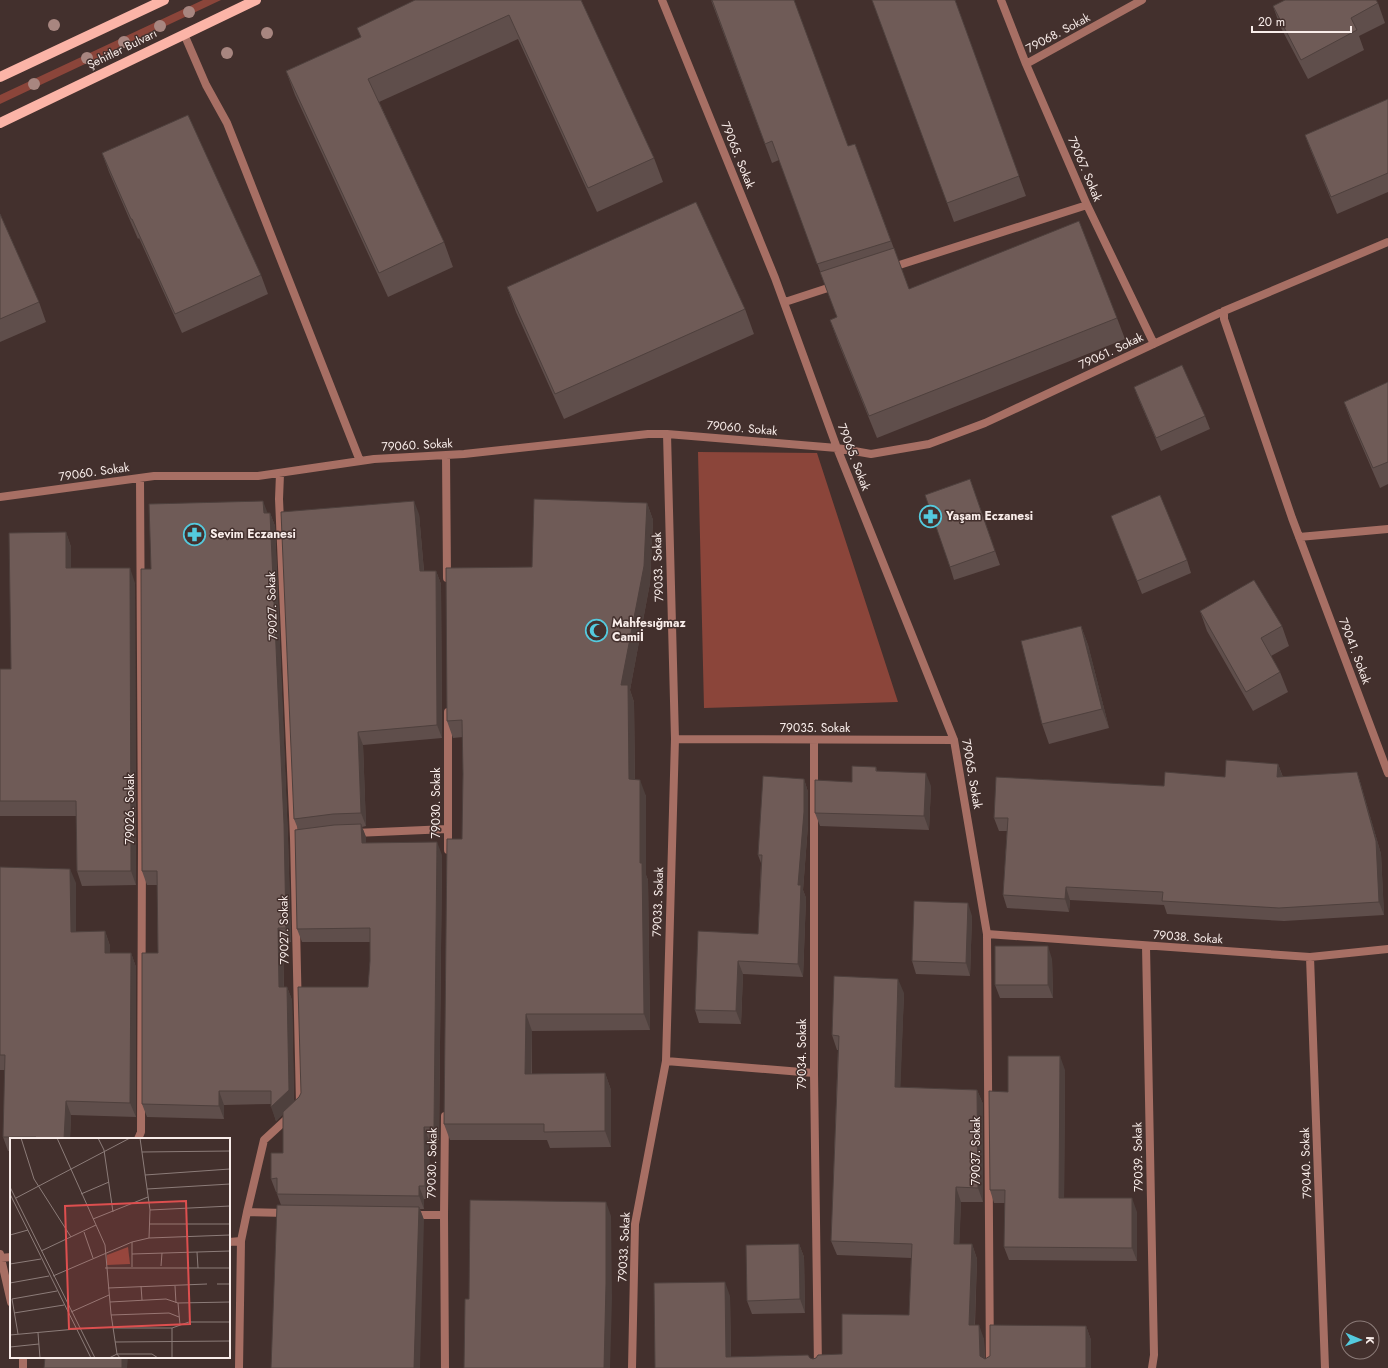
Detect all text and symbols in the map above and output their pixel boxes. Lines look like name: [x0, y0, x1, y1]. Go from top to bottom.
street label: 79068. Sokak: [1023, 8, 1094, 57]
scale bar: [1252, 8, 1351, 34]
text: 20 m: [1258, 13, 1285, 31]
street label: Şehitler Bulvarı: [84, 24, 160, 74]
street label: 79065. Sokak: [716, 119, 760, 192]
street label: 79067. Sokak: [1063, 134, 1107, 205]
street label: 79061. Sokak: [1076, 328, 1147, 374]
street label: 79060. Sokak: [706, 416, 779, 440]
street label: 79065. Sokak: [833, 421, 875, 494]
street label: 79060. Sokak: [381, 434, 454, 456]
street label: 79060. Sokak: [58, 458, 131, 486]
pharmacy icon: Yaşam Eczanesi: [918, 503, 944, 529]
place label: Yaşam Eczanesi: [945, 507, 1033, 525]
pharmacy icon: Sevim Eczanesi: [181, 521, 207, 547]
place label: Sevim Eczanesi: [210, 525, 296, 543]
street label: 79033. Sokak: [648, 531, 668, 602]
street label: 79027. Sokak: [262, 570, 282, 641]
place label: Mahfesığmaz Camiİ: [612, 614, 686, 646]
street label: 79041. Sokak: [1334, 615, 1376, 687]
mosque icon: Mahfesığmaz Camiİ: [583, 617, 609, 643]
street label: 79035. Sokak: [780, 719, 851, 737]
street label: 79065. Sokak: [957, 738, 987, 811]
street label: 79030. Sokak: [427, 767, 445, 838]
street label: 79026. Sokak: [121, 773, 139, 844]
street label: 79033. Sokak: [648, 866, 668, 937]
street label: 79027. Sokak: [274, 895, 294, 965]
street label: 79038. Sokak: [1152, 926, 1224, 948]
street label: 79034. Sokak: [793, 1018, 811, 1089]
street label: 79037. Sokak: [967, 1116, 985, 1185]
street label: 79039. Sokak: [1128, 1121, 1148, 1192]
street label: 79040. Sokak: [1296, 1126, 1316, 1199]
street label: 79030. Sokak: [422, 1127, 442, 1199]
inset map: [10, 1138, 230, 1358]
street label: 79033. Sokak: [613, 1211, 635, 1282]
north arrow: [1340, 1320, 1380, 1360]
text: K: [1362, 1336, 1378, 1345]

